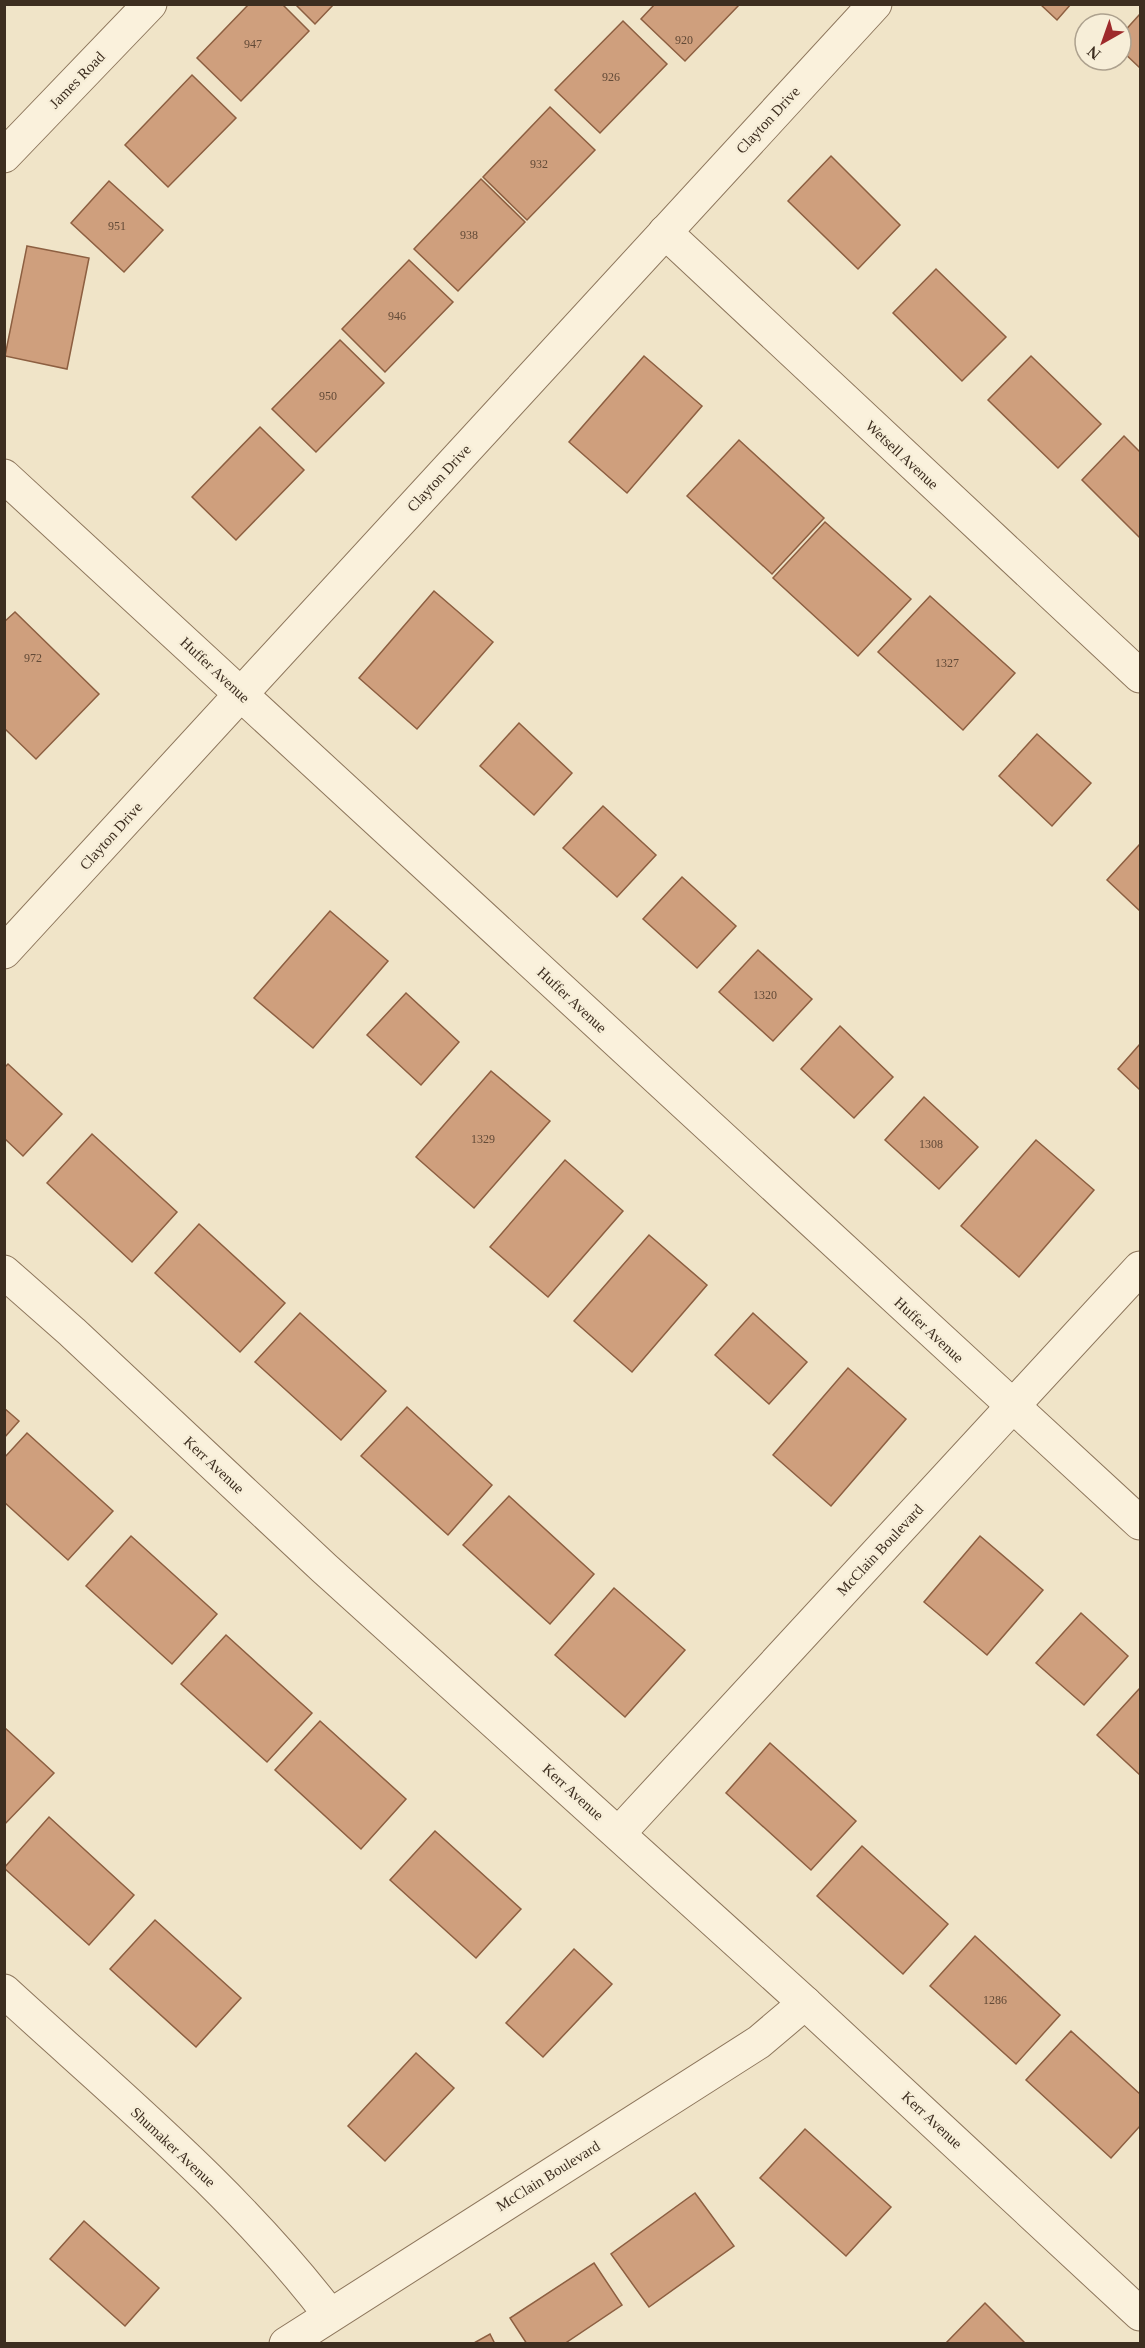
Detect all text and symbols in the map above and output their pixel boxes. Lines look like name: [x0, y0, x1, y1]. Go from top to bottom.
north arrow: [1073, 12, 1133, 72]
house number: 920: [675, 33, 693, 47]
house number: 947: [244, 37, 262, 51]
text: N: [1083, 43, 1104, 63]
street label: James Road: [46, 48, 108, 111]
house number: 926: [602, 70, 620, 84]
street label: Clayton Drive: [733, 83, 803, 157]
house number: 932: [530, 157, 548, 171]
house number: 951: [108, 219, 126, 233]
house number: 938: [460, 228, 478, 242]
house number: 946: [388, 309, 406, 323]
house number: 950: [319, 389, 337, 403]
street label: Wetsell Avenue: [863, 417, 942, 493]
street label: Clayton Drive: [404, 441, 474, 515]
street label: Huffer Avenue: [177, 634, 253, 706]
house number: 972: [24, 651, 42, 665]
house number: 1327: [935, 656, 959, 670]
street label: Clayton Drive: [76, 799, 146, 873]
street label: Huffer Avenue: [534, 964, 610, 1036]
house number: 1320: [753, 988, 777, 1002]
house number: 1329: [471, 1132, 495, 1146]
house number: 1308: [919, 1137, 943, 1151]
street label: Huffer Avenue: [891, 1294, 967, 1366]
street label: Kerr Avenue: [181, 1433, 247, 1497]
street label: McClain Boulevard: [834, 1501, 927, 1599]
street label: Kerr Avenue: [539, 1761, 607, 1824]
house number: 1286: [983, 1993, 1007, 2007]
street label: Kerr Avenue: [899, 2088, 965, 2152]
street label: Shumaker Avenue: [128, 2104, 219, 2190]
street label: McClain Boulevard: [493, 2137, 603, 2214]

